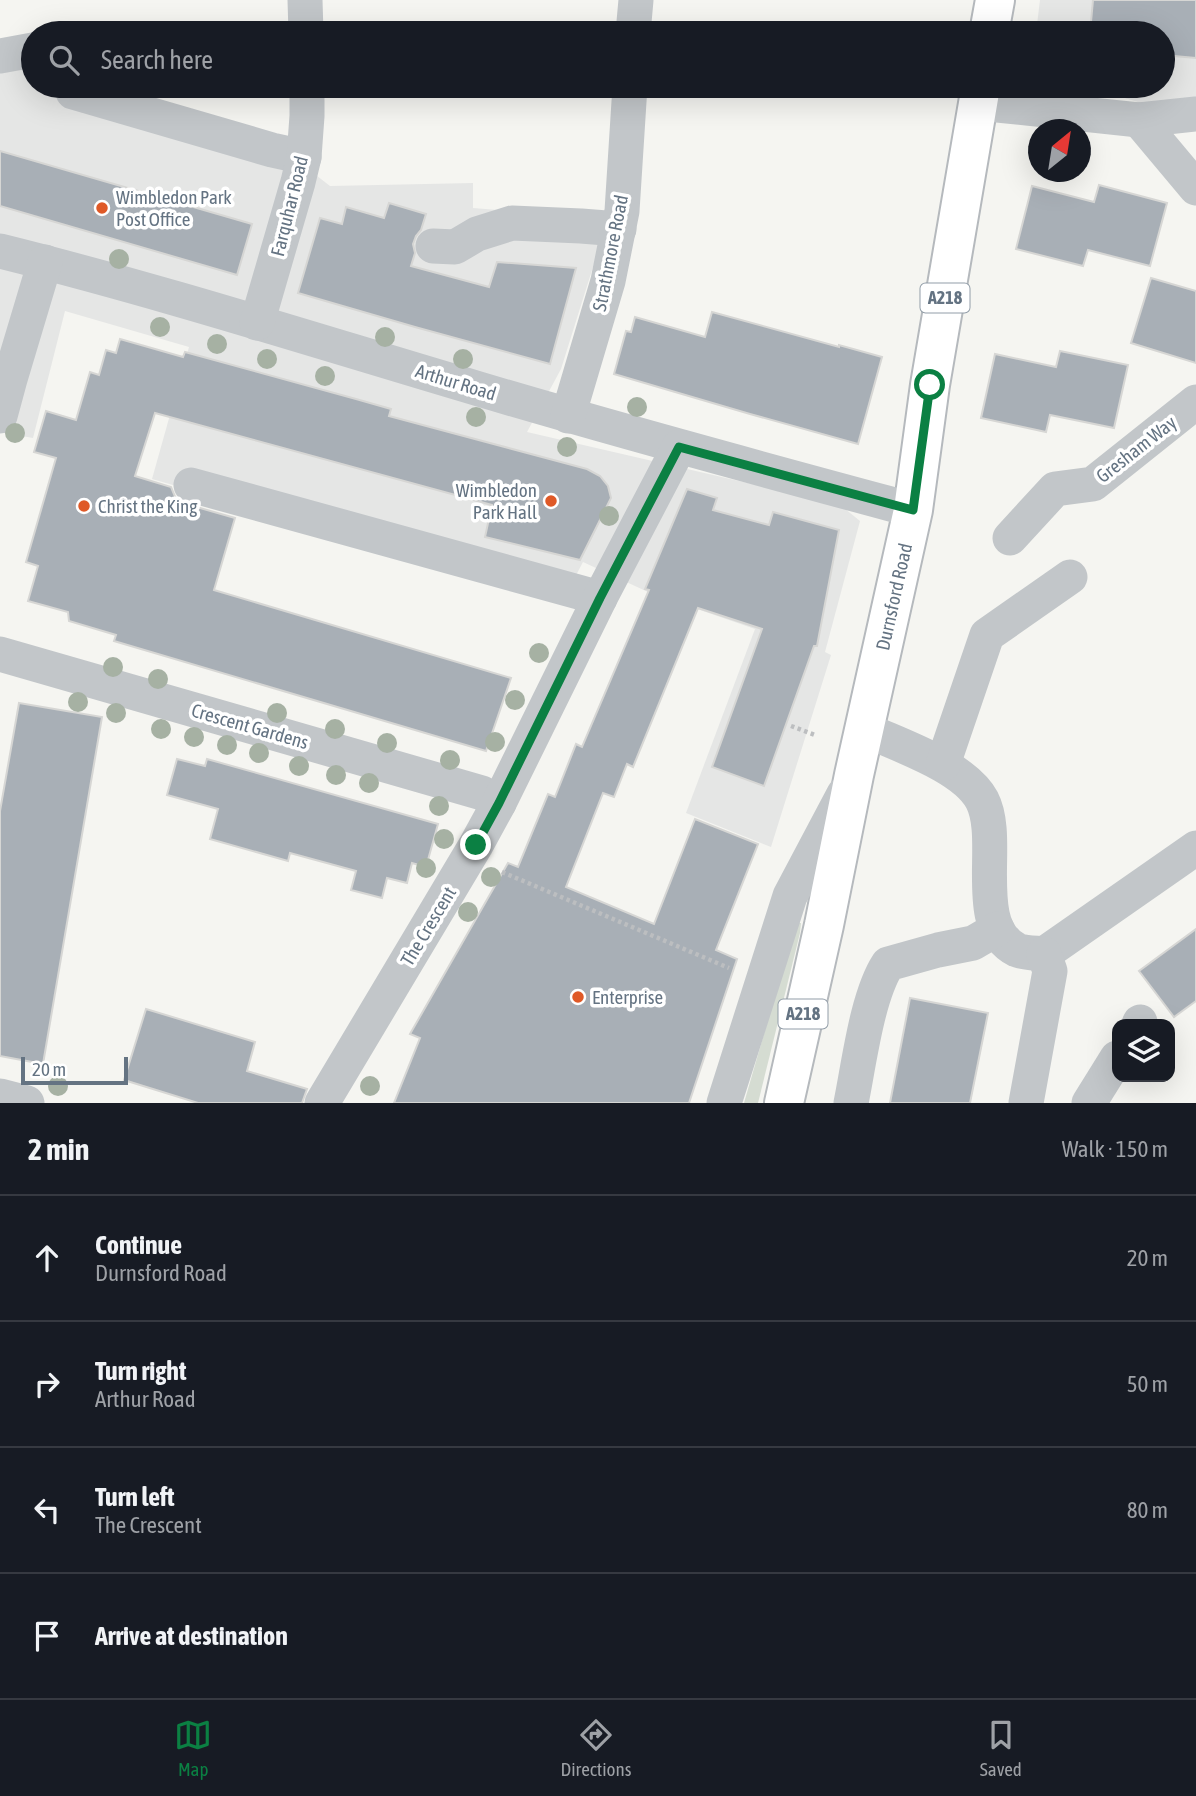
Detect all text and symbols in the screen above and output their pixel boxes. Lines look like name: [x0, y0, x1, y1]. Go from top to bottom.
search box: [21, 21, 1175, 98]
icon: search: [45, 41, 83, 79]
text: Search here: [101, 45, 213, 75]
north arrow: [1028, 119, 1091, 182]
street label: Farquhar Road: [266, 154, 312, 258]
place label: Wimbledon Park Post Office: [116, 186, 232, 230]
street label: Strathmore Road: [588, 193, 632, 313]
marker: Wimbledon Park Post Office: [94, 200, 110, 216]
road number: A218: [920, 284, 970, 312]
street label: Arthur Road: [413, 359, 499, 405]
route start: [914, 369, 945, 400]
street label: Gresham Way: [1092, 411, 1180, 487]
place label: Wimbledon Park Hall: [456, 479, 537, 523]
marker: Wimbledon Park Hall: [543, 493, 559, 509]
place label: Christ the King: [98, 495, 198, 517]
marker: Christ the King: [76, 498, 92, 514]
street label: Durnsford Road: [871, 541, 916, 652]
street label: Crescent Gardens: [189, 699, 311, 753]
route end: [460, 829, 491, 860]
street label: The Crescent: [396, 883, 460, 969]
place label: Enterprise: [592, 986, 663, 1008]
marker: Enterprise: [570, 989, 586, 1005]
road number: A218: [778, 1000, 828, 1028]
map controls: [1112, 1019, 1175, 1082]
button: layers: [1112, 1019, 1175, 1082]
scale bar: [21, 1054, 128, 1086]
text: 20 m: [32, 1058, 66, 1080]
text: 2 min: [28, 1132, 89, 1166]
text: Walk · 150 m: [1062, 1136, 1168, 1162]
text: Continue: [95, 1230, 182, 1260]
icon: ahead: [28, 1239, 66, 1277]
text: 20 m: [1127, 1245, 1168, 1271]
text: Durnsford Road: [95, 1260, 227, 1286]
text: Turn right: [95, 1356, 186, 1386]
icon: right: [28, 1365, 66, 1403]
text: 50 m: [1127, 1371, 1168, 1397]
text: Arthur Road: [95, 1386, 196, 1412]
text: Turn left: [95, 1482, 175, 1512]
icon: left: [28, 1491, 66, 1529]
text: 80 m: [1127, 1497, 1168, 1523]
text: The Crescent: [95, 1512, 202, 1538]
icon: arrive: [28, 1617, 66, 1655]
text: Arrive at destination: [95, 1621, 288, 1651]
tab: Map: [174, 1716, 212, 1780]
tab: Directions: [561, 1716, 631, 1780]
tab: Saved: [980, 1716, 1022, 1780]

